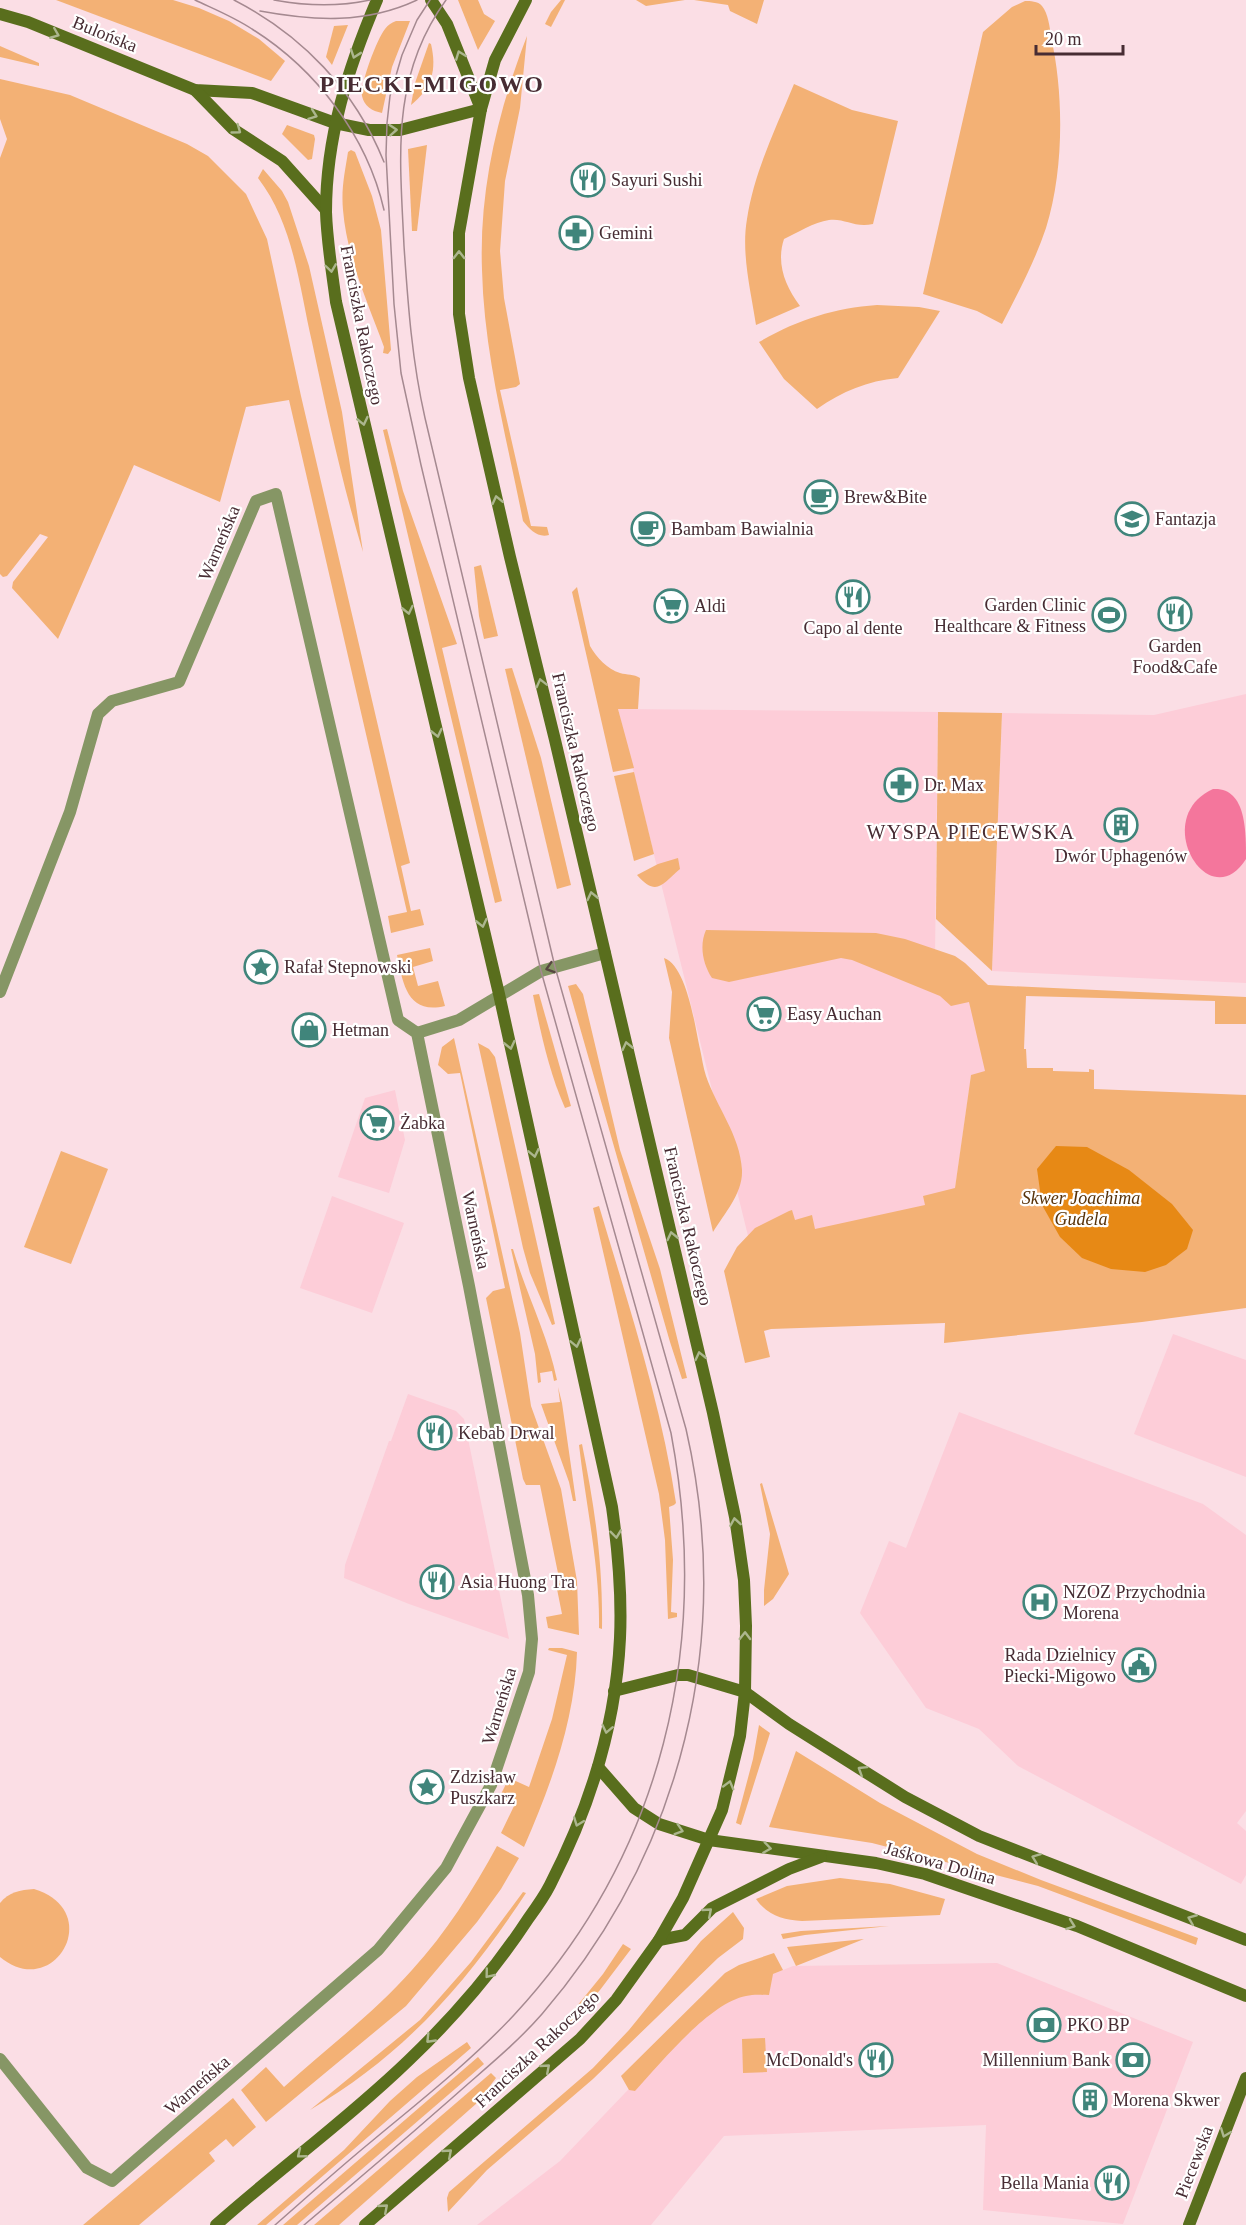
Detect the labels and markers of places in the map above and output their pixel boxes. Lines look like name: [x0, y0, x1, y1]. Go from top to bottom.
restaurant icon: Sayuri Sushi: [570, 162, 606, 198]
place label: Sayuri Sushi: [611, 170, 703, 190]
pharmacy icon: Gemini: [558, 215, 594, 251]
place label: Gemini: [599, 223, 653, 243]
cafe icon: Brew&Bite: [803, 479, 839, 515]
place label: Brew&Bite: [844, 487, 927, 507]
school or university icon: Fantazja: [1114, 501, 1150, 537]
place label: Fantazja: [1155, 509, 1216, 529]
cafe icon: Bambam Bawialnia: [630, 511, 666, 547]
place label: Bambam Bawialnia: [671, 519, 813, 539]
restaurant icon: Capo al dente: [835, 579, 871, 615]
supermarket icon: Aldi: [653, 588, 689, 624]
place label: Garden Clinic Healthcare & Fitness: [934, 595, 1086, 636]
place label: Aldi: [694, 596, 726, 616]
restaurant icon: Garden Food&Cafe: [1157, 596, 1193, 632]
sports icon: Garden Clinic Healthcare & Fitness: [1091, 597, 1127, 633]
place label: Capo al dente: [804, 618, 902, 638]
place label: Garden Food&Cafe: [1133, 636, 1218, 677]
pharmacy icon: Dr. Max: [883, 767, 919, 803]
place label: Dr. Max: [924, 775, 984, 795]
building icon: Dwór Uphagenów: [1103, 807, 1139, 843]
place label: Dwór Uphagenów: [1055, 846, 1187, 866]
place icon: Rafał Stepnowski: [243, 949, 279, 985]
place label: Rafał Stepnowski: [284, 957, 412, 977]
supermarket icon: Easy Auchan: [746, 996, 782, 1032]
place label: Easy Auchan: [787, 1004, 881, 1024]
shop icon: Hetman: [291, 1012, 327, 1048]
place label: Hetman: [332, 1020, 389, 1040]
supermarket icon: Żabka: [359, 1105, 395, 1141]
place label: Żabka: [400, 1113, 445, 1133]
restaurant icon: Kebab Drwal: [417, 1415, 453, 1451]
place label: Kebab Drwal: [458, 1423, 554, 1443]
restaurant icon: Asia Huong Tra: [419, 1564, 455, 1600]
place label: Asia Huong Tra: [460, 1572, 575, 1592]
place label: NZOZ Przychodnia Morena: [1063, 1582, 1205, 1623]
hospital icon: NZOZ Przychodnia Morena: [1022, 1584, 1058, 1620]
place label: Rada Dzielnicy Piecki-Migowo: [1004, 1645, 1116, 1686]
public building icon: Rada Dzielnicy Piecki-Migowo: [1121, 1647, 1157, 1683]
place label: Zdzisław Puszkarz: [450, 1767, 516, 1808]
place icon: Zdzisław Puszkarz: [409, 1769, 445, 1805]
bank icon: PKO BP: [1026, 2007, 1062, 2043]
place label: PKO BP: [1067, 2015, 1130, 2035]
restaurant icon: McDonald's: [858, 2042, 894, 2078]
bank icon: Millennium Bank: [1115, 2042, 1151, 2078]
place label: McDonald's: [766, 2050, 853, 2070]
place label: Millennium Bank: [983, 2050, 1110, 2070]
building icon: Morena Skwer: [1072, 2082, 1108, 2118]
place label: Morena Skwer: [1113, 2090, 1219, 2110]
restaurant icon: Bella Mania: [1094, 2165, 1130, 2201]
place label: Bella Mania: [1001, 2173, 1089, 2193]

